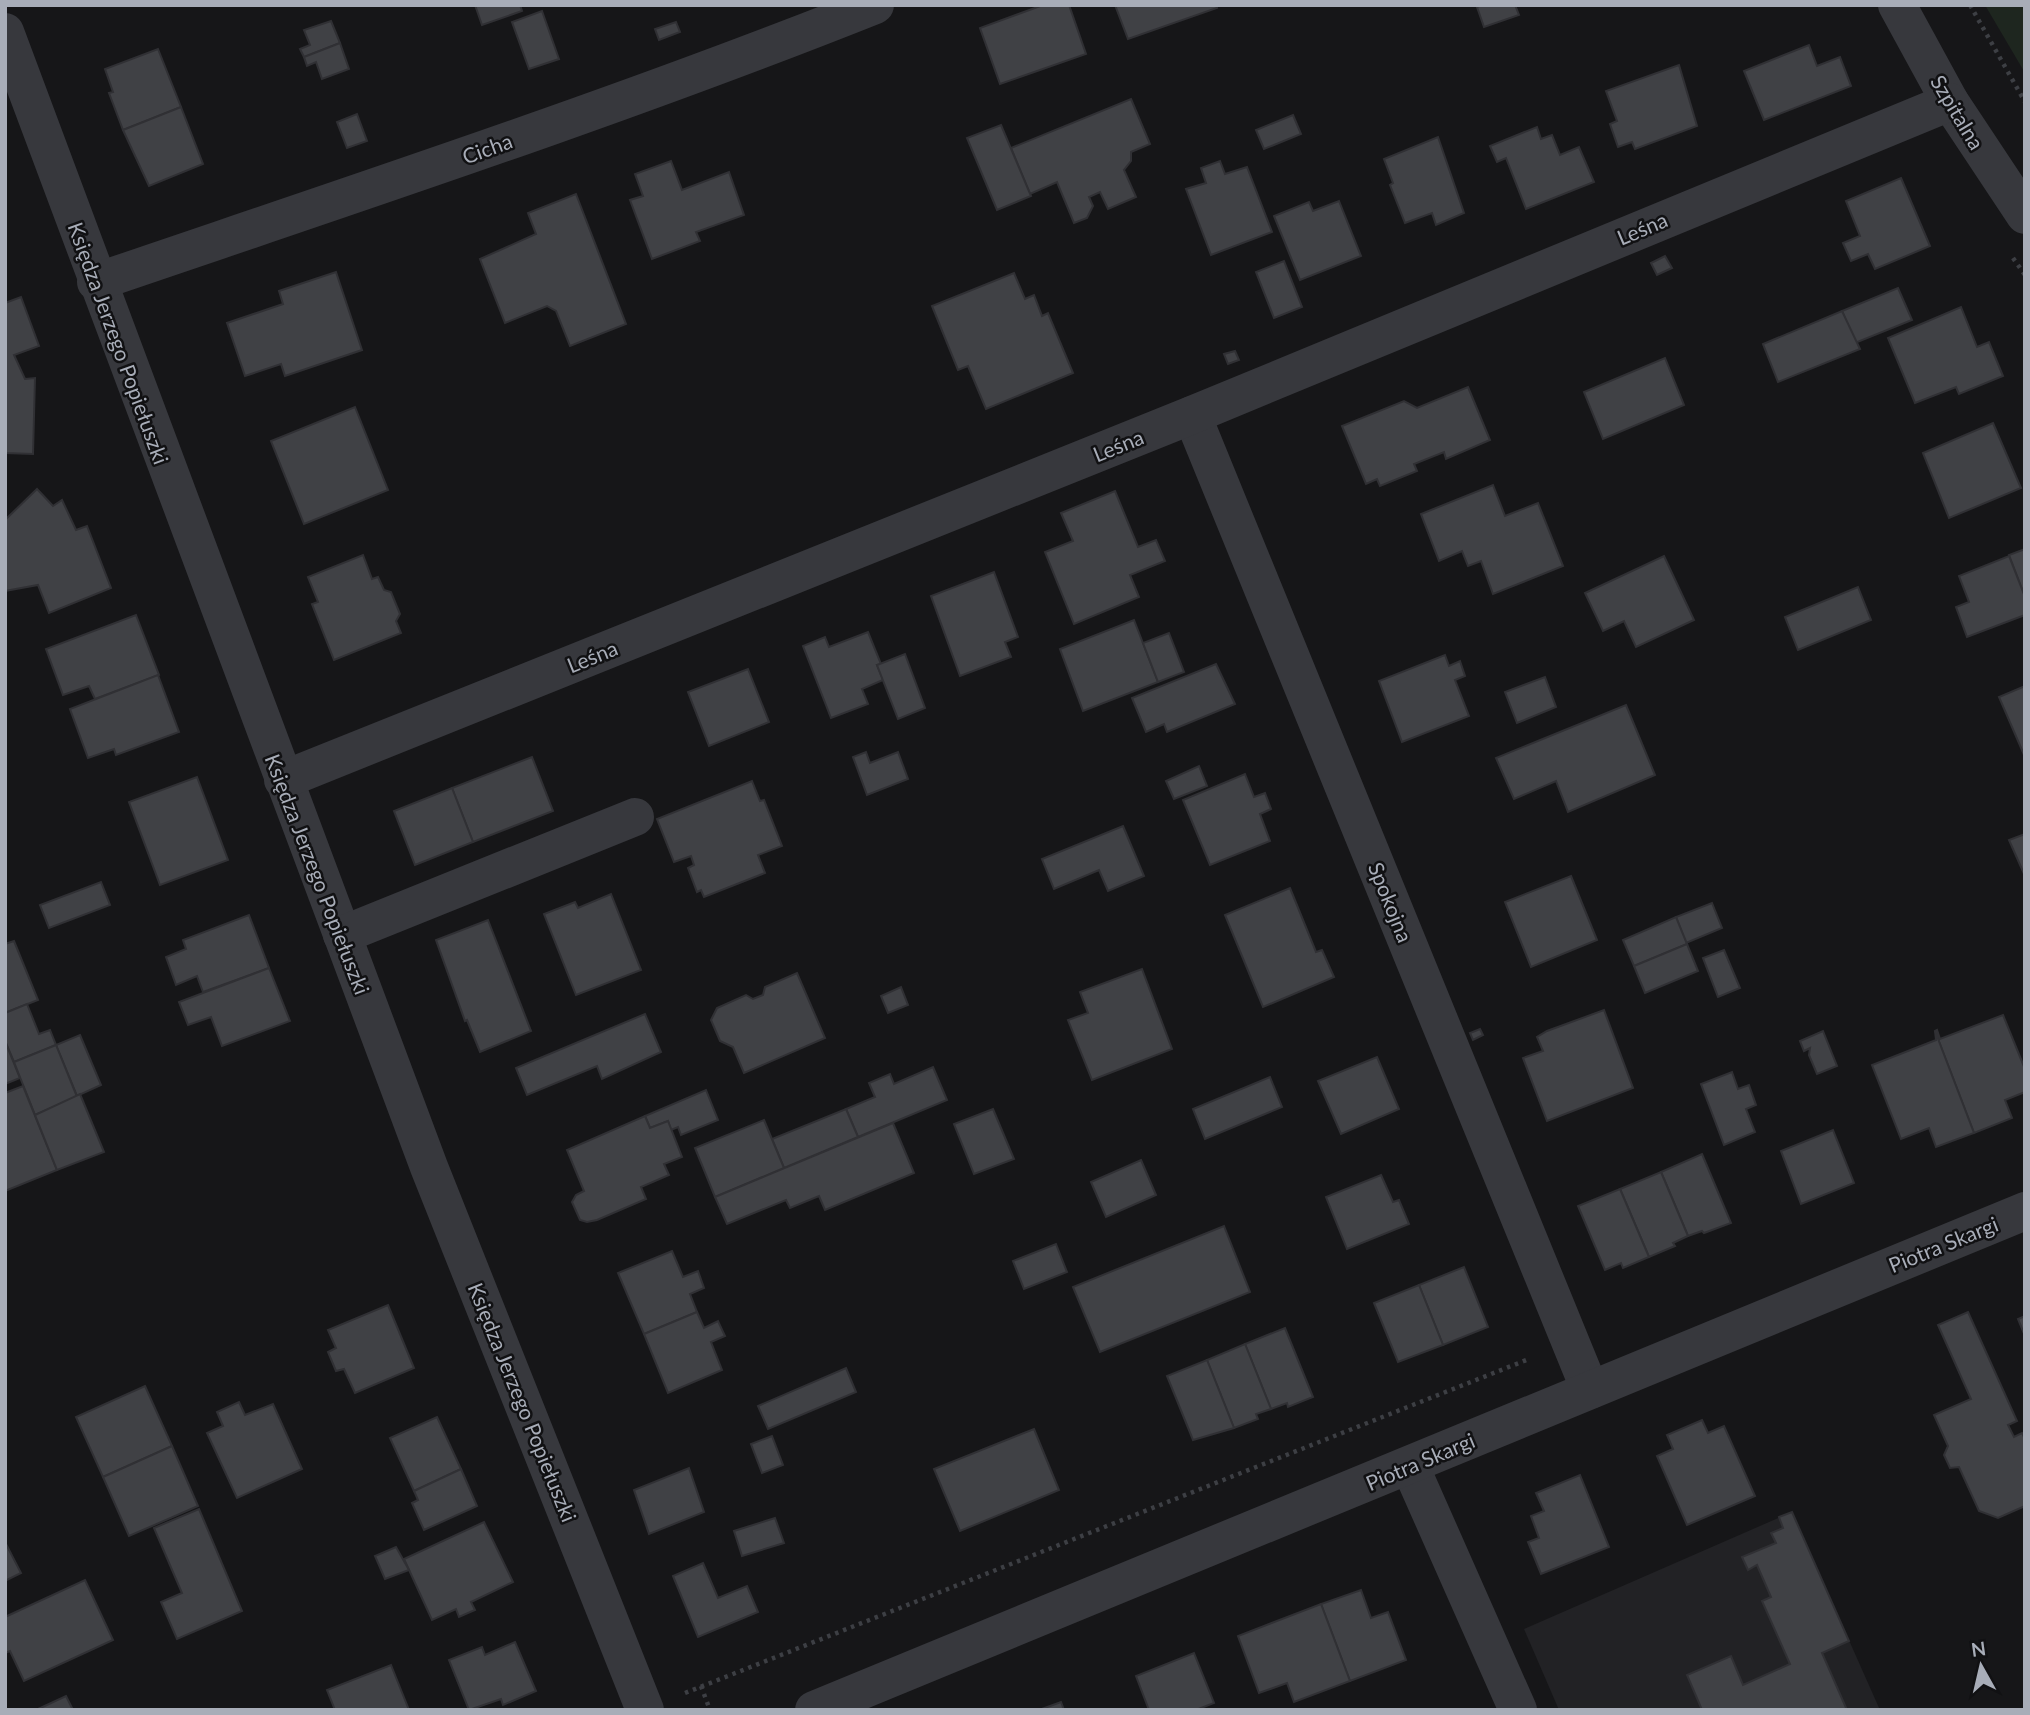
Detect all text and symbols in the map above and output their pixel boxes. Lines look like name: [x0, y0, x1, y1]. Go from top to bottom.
street label: Szpitalna: [1926, 70, 1990, 154]
street label: Cicha: [459, 127, 515, 169]
street label: Leśna: [1613, 206, 1671, 250]
street label: Księdza Jerzego Popiełuszki: [64, 219, 174, 467]
street label: Leśna: [1089, 424, 1147, 466]
street label: Leśna: [563, 635, 621, 677]
street label: Księdza Jerzego Popiełuszki: [261, 750, 375, 998]
street label: Spokojna: [1364, 858, 1418, 946]
street label: Piotra Skargi: [1885, 1211, 2001, 1277]
street label: Księdza Jerzego Popiełuszki: [464, 1279, 582, 1525]
street label: Piotra Skargi: [1362, 1427, 1478, 1495]
north arrow: [1946, 1631, 2016, 1701]
text: N: [1970, 1636, 1987, 1661]

